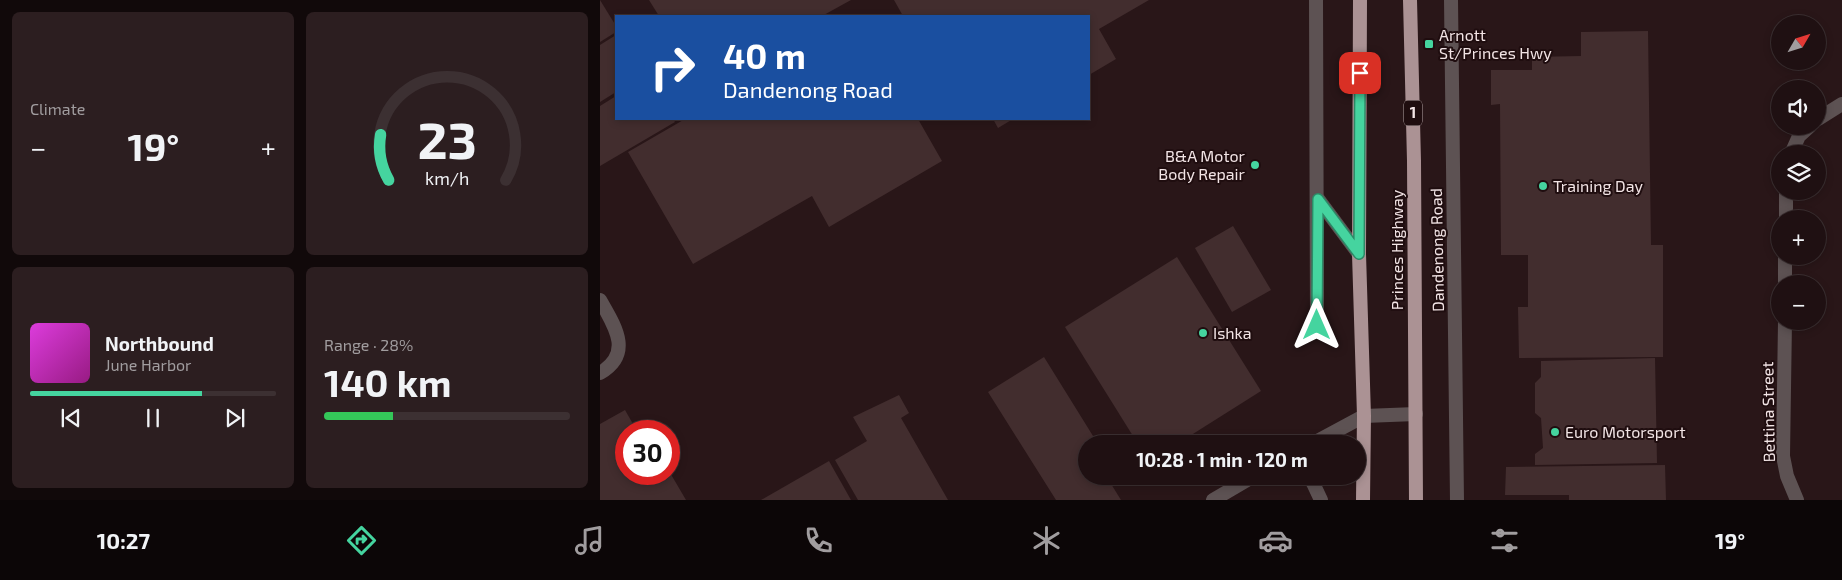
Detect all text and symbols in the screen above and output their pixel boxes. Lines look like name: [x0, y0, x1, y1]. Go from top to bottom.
north arrow: [1771, 15, 1826, 70]
map controls: [1771, 15, 1826, 330]
place label: Arnott St/Princes Hwy: [1439, 25, 1552, 62]
text: 40 m: [723, 34, 806, 76]
icon: right: [640, 35, 705, 100]
marker: Arnott St/Princes Hwy: [1423, 38, 1435, 50]
pin: [1339, 52, 1381, 94]
icon: arrive: [1346, 59, 1374, 87]
text: Dandenong Road: [723, 76, 893, 102]
button: sound: [1771, 80, 1826, 135]
text: Climate: [30, 99, 85, 118]
road number: 1: [1404, 100, 1422, 126]
text: 23: [417, 107, 477, 169]
text: 19°: [128, 123, 179, 169]
text: −: [30, 130, 46, 164]
text: +: [261, 130, 276, 164]
button: layers: [1771, 145, 1826, 200]
place label: B&A Motor Body Repair: [1158, 146, 1246, 183]
marker: B&A Motor Body Repair: [1249, 159, 1261, 171]
text: km/h: [425, 167, 469, 189]
place label: Training Day: [1553, 176, 1643, 195]
marker: Training Day: [1537, 180, 1549, 192]
street label: Dandenong Road: [1426, 188, 1447, 312]
street label: Princes Highway: [1387, 189, 1406, 310]
button: +: [1771, 210, 1826, 265]
button: −: [1771, 275, 1826, 330]
position arrow: [1290, 298, 1342, 350]
place label: Ishka: [1213, 323, 1252, 342]
marker: Ishka: [1197, 327, 1209, 339]
text: Northbound: [105, 332, 214, 355]
text: Range · 28%: [324, 335, 413, 354]
text: June Harbor: [105, 355, 192, 374]
text: 140 km: [324, 359, 452, 405]
street label: Bettina Street: [1757, 361, 1778, 463]
icon: previous: [57, 404, 85, 432]
icon: pause: [139, 404, 167, 432]
icon: next: [221, 404, 249, 432]
speed limit sign: 30: [615, 420, 680, 485]
place label: Euro Motorsport: [1565, 422, 1686, 441]
marker: Euro Motorsport: [1549, 426, 1561, 438]
text: 10:28 · 1 min · 120 m: [1136, 448, 1308, 471]
icon: directions: [344, 523, 379, 558]
icon: music: [572, 523, 607, 558]
icon: phone: [801, 523, 836, 558]
icon: climate: [1029, 523, 1064, 558]
icon: car: [1258, 523, 1293, 558]
icon: filters: [1487, 523, 1522, 558]
text: 10:27: [97, 527, 150, 553]
text: 19°: [1715, 527, 1745, 553]

